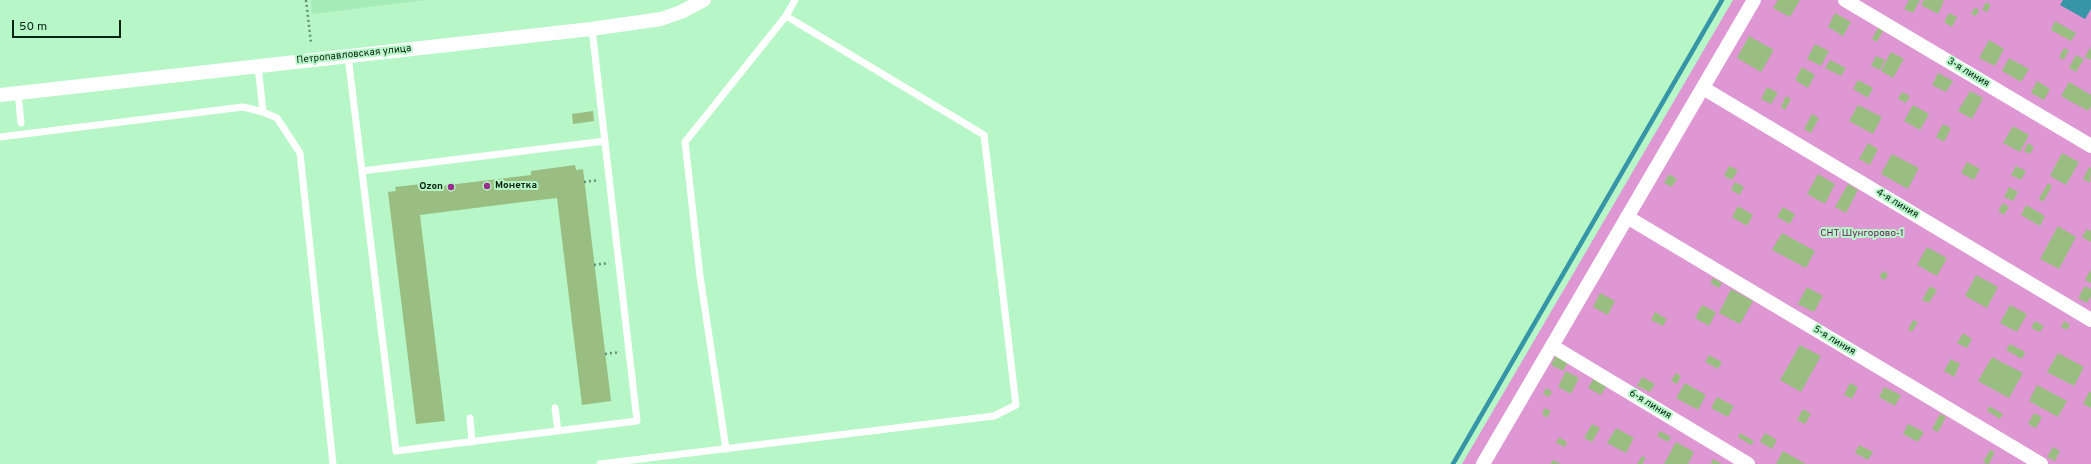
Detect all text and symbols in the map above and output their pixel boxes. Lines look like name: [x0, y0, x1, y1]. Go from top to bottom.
scale bar: [14, 12, 123, 38]
text: 50 m: [19, 19, 47, 35]
street label: Петропавловская улица: [296, 43, 412, 67]
street label: 3-я линия: [1945, 56, 1991, 90]
place label: Монетка: [495, 180, 537, 192]
place label: Ozon: [419, 181, 443, 193]
marker: Монетка: [482, 181, 492, 191]
marker: Ozon: [446, 182, 456, 192]
street label: 4-я линия: [1874, 187, 1920, 221]
park label: СНТ Шунгорово-1: [1820, 228, 1904, 240]
street label: 5-я линия: [1811, 324, 1857, 358]
street label: 6-я линия: [1627, 388, 1673, 422]

